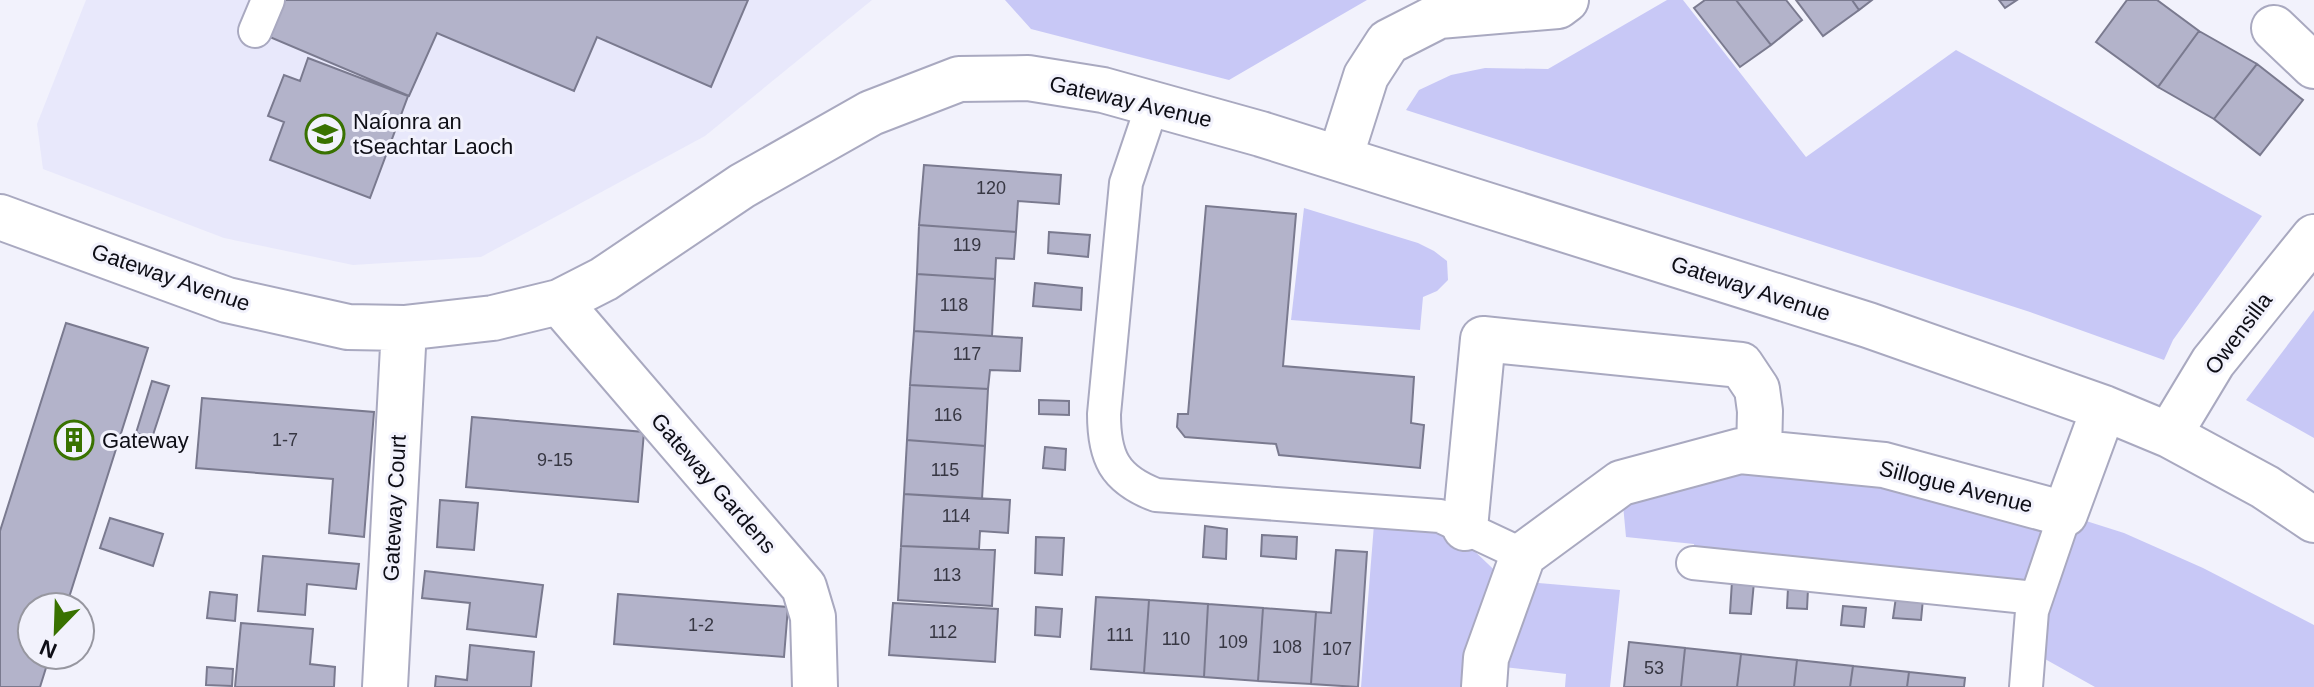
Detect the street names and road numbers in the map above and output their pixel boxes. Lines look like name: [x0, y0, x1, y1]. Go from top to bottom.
street label: Gateway Avenue: [1047, 71, 1215, 132]
street label: Gateway Avenue: [88, 239, 253, 316]
street label: Gateway Avenue: [1668, 251, 1834, 326]
street label: Owensilla: [2200, 287, 2278, 379]
street label: Gateway Gardens: [646, 408, 781, 558]
street label: Gateway Court: [378, 434, 411, 582]
street label: Sillogue Avenue: [1876, 455, 2035, 518]

